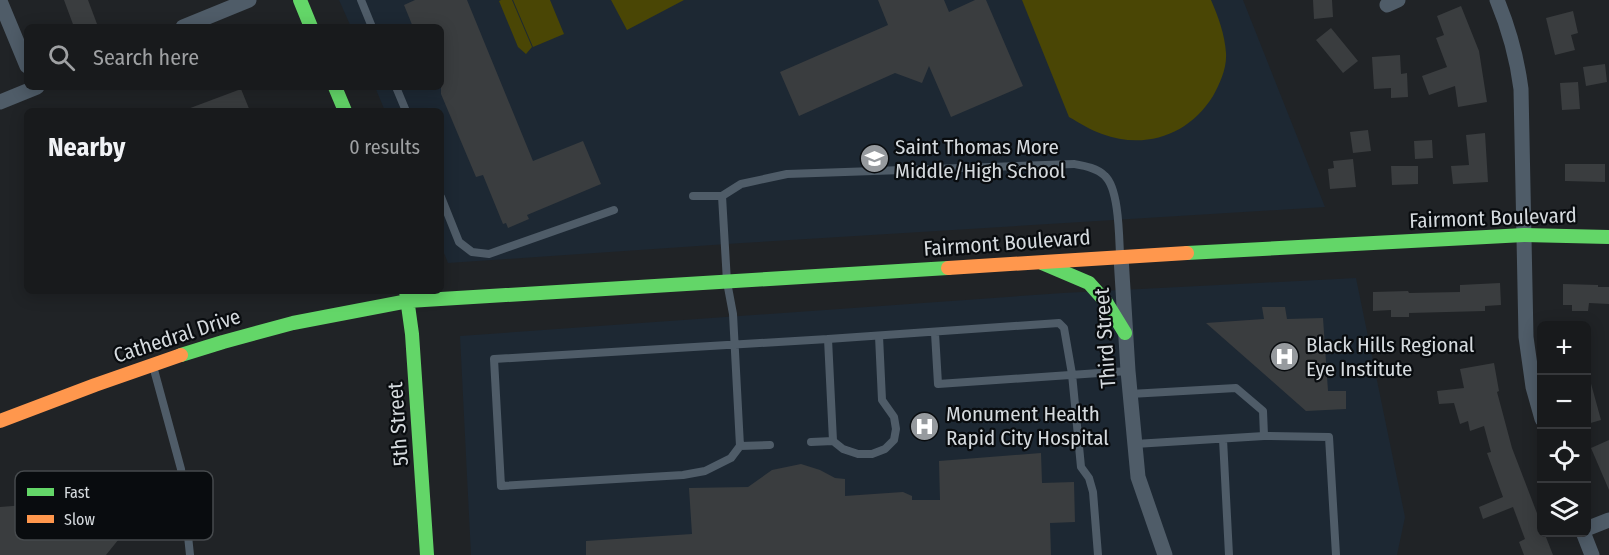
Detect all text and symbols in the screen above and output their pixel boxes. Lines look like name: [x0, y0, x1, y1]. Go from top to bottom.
search box: [24, 24, 444, 90]
icon: search: [45, 41, 78, 74]
text: Search here: [93, 44, 199, 71]
text: Nearby: [48, 132, 125, 163]
place label: Saint Thomas More Middle/High School: [895, 134, 1066, 184]
text: 0 results: [349, 135, 420, 159]
school or university icon: Saint Thomas More Middle/High School: [858, 143, 890, 175]
street label: Fairmont Boulevard: [1409, 202, 1577, 234]
street label: Fairmont Boulevard: [923, 224, 1091, 262]
street label: Third Street: [1089, 287, 1121, 389]
street label: Cathedral Drive: [110, 303, 244, 369]
map controls: [1537, 321, 1591, 537]
button: +: [1537, 321, 1591, 375]
place label: Black Hills Regional Eye Institute: [1306, 332, 1475, 382]
hospital icon: Black Hills Regional Eye Institute: [1269, 341, 1301, 373]
button: −: [1537, 375, 1591, 429]
street label: 5th Street: [382, 381, 414, 467]
place label: Monument Health Rapid City Hospital: [946, 401, 1109, 451]
hospital icon: Monument Health Rapid City Hospital: [909, 410, 941, 442]
button: locate: [1537, 429, 1591, 483]
legend: [15, 471, 213, 540]
text: Fast: [64, 483, 91, 502]
button: layers: [1537, 483, 1591, 537]
text: Slow: [64, 510, 95, 529]

